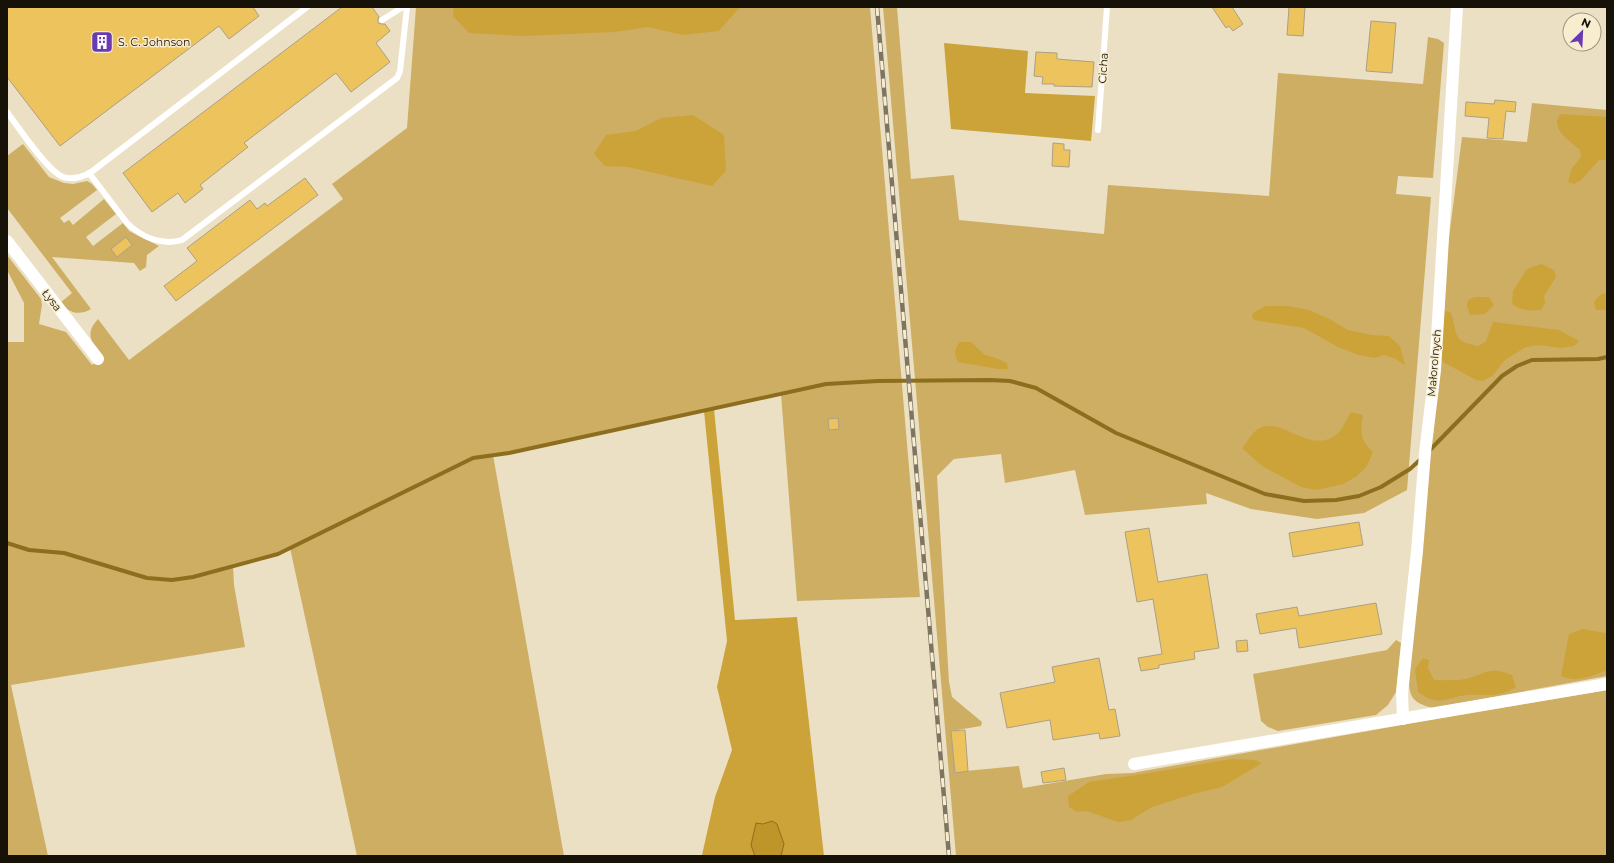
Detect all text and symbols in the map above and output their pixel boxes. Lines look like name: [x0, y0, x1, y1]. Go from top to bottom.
north arrow: [1562, 12, 1602, 52]
text: N: [1579, 15, 1593, 31]
building icon: S. C. Johnson: [89, 29, 115, 55]
place label: S. C. Johnson: [118, 35, 190, 49]
street label: Cicha: [1095, 52, 1111, 84]
street label: Łysa: [39, 286, 65, 314]
street label: Małorolnych: [1424, 329, 1444, 397]

